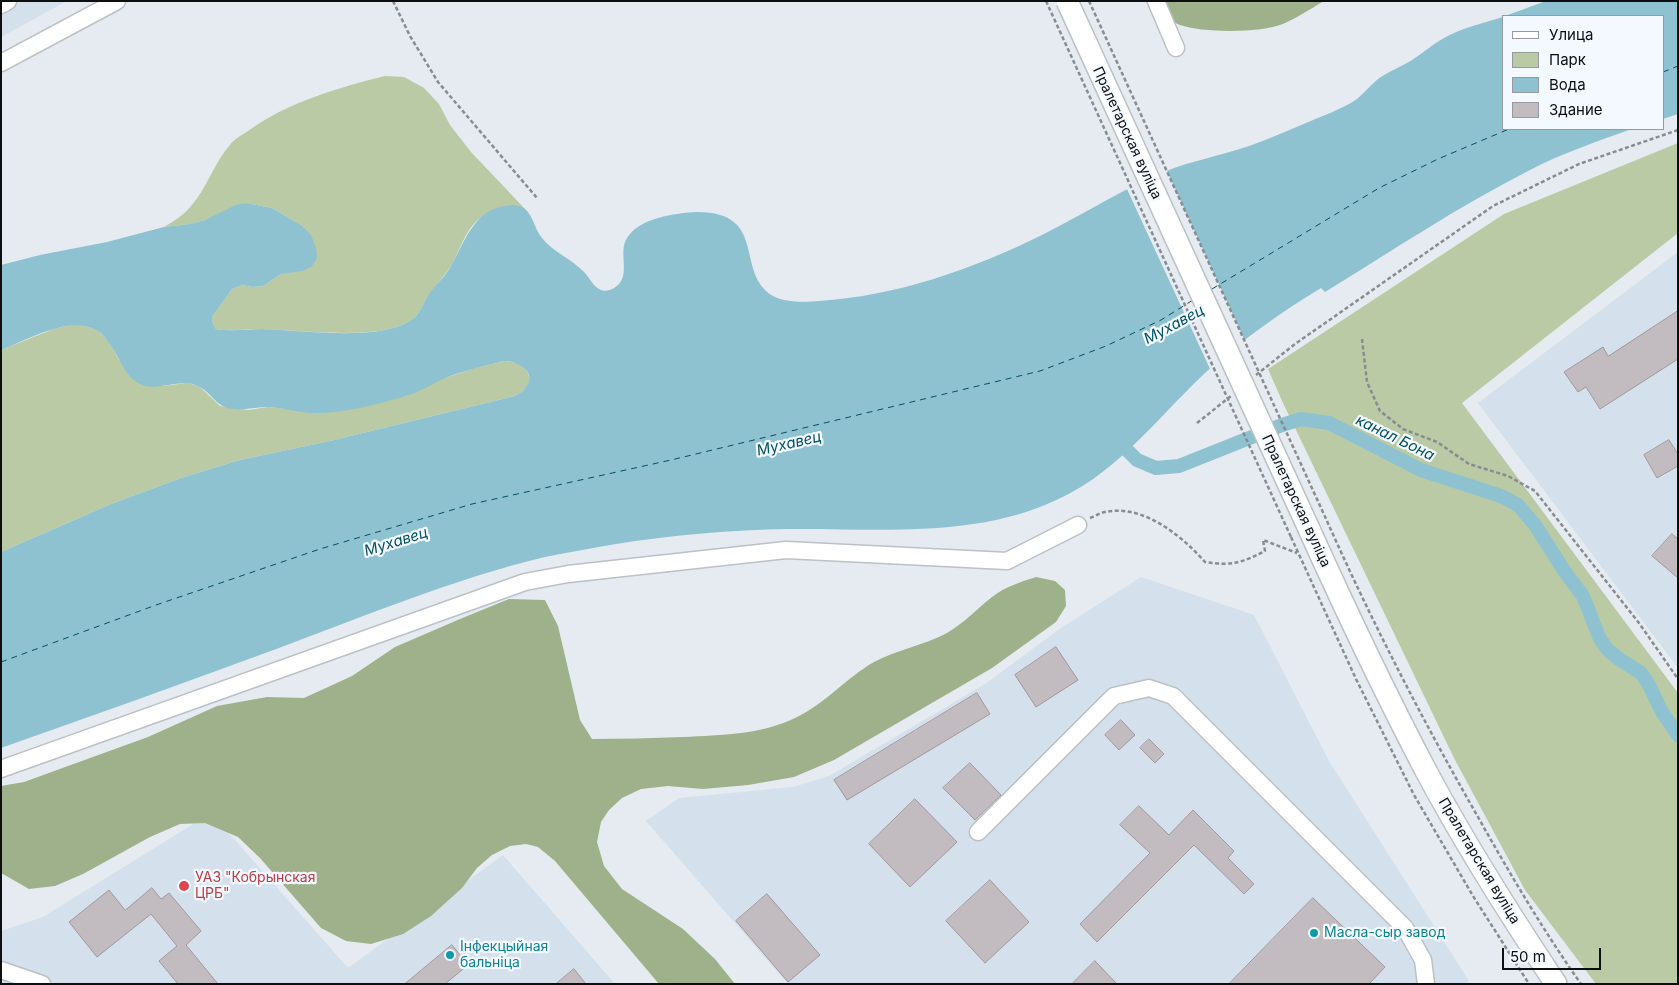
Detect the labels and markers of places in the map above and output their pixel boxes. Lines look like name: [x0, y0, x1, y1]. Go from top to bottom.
place label: УАЗ "Кобрынская ЦРБ": [195, 870, 315, 902]
marker: УАЗ "Кобрынская ЦРБ": [177, 879, 191, 893]
place label: Масла-сыр завод: [1324, 925, 1446, 941]
marker: Масла-сыр завод: [1308, 927, 1320, 939]
place label: Інфекцыйная бальніца: [460, 939, 548, 972]
marker: Інфекцыйная бальніца: [444, 949, 456, 961]

